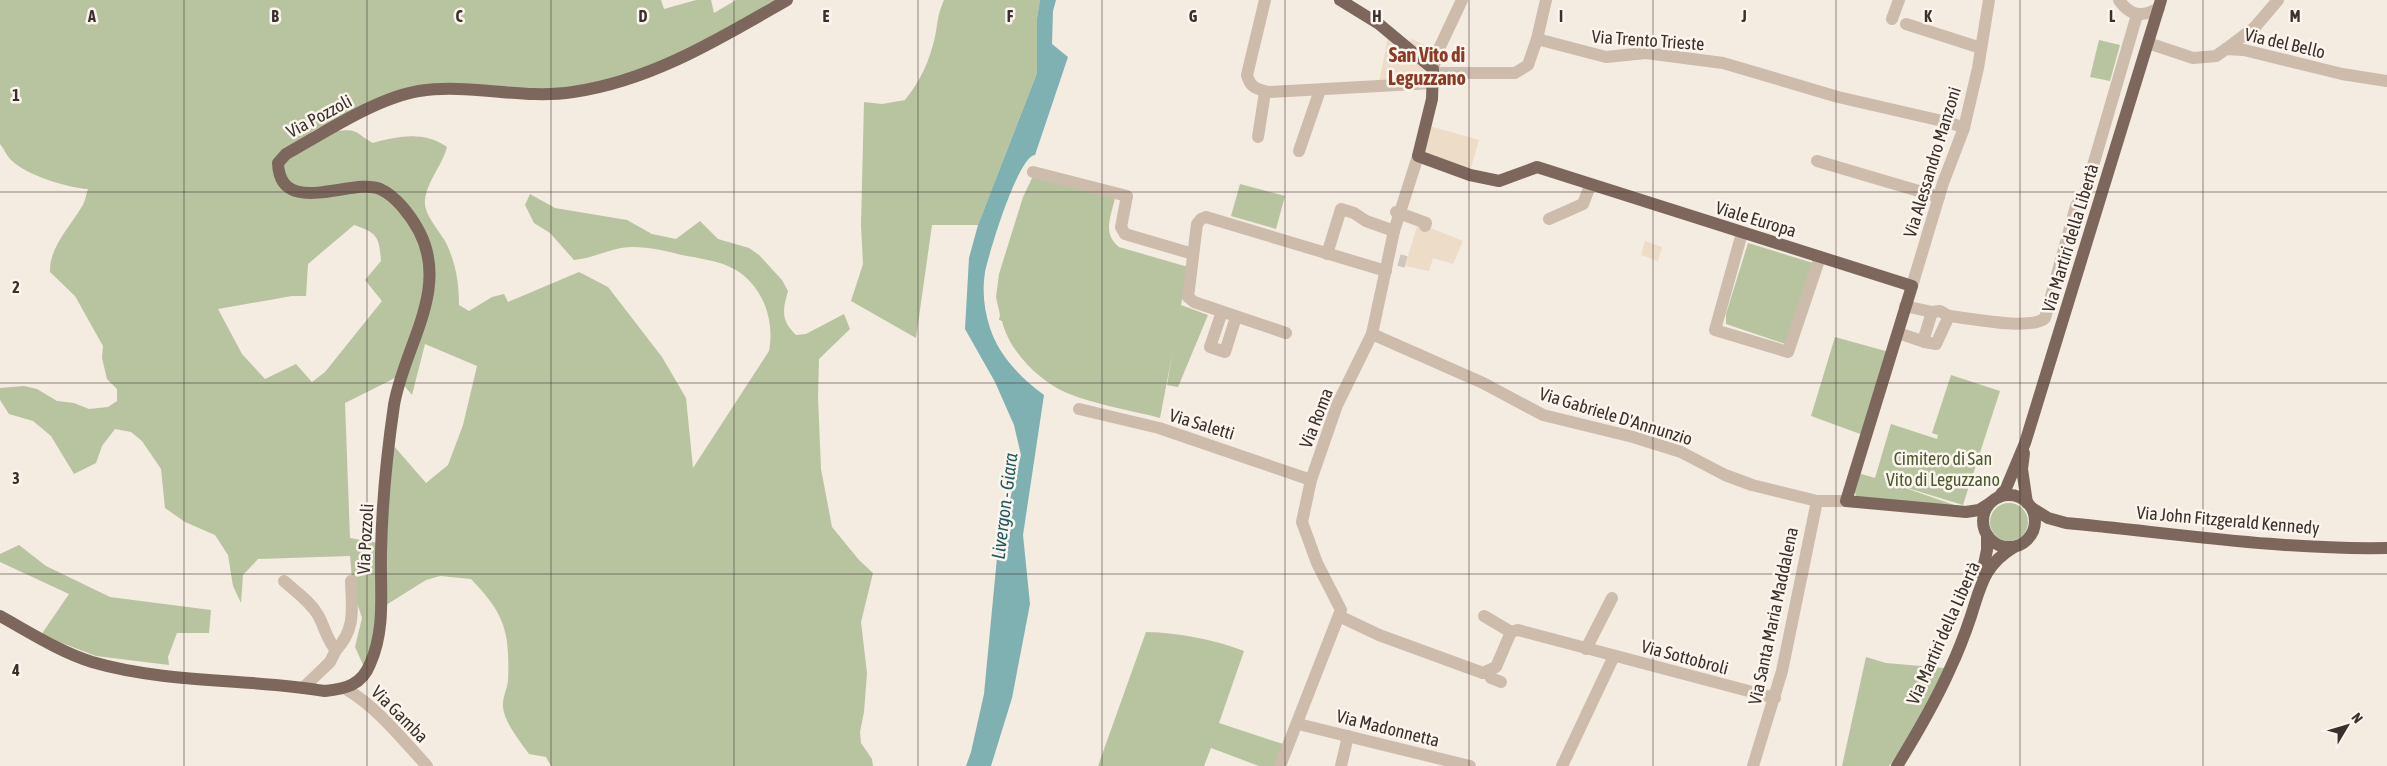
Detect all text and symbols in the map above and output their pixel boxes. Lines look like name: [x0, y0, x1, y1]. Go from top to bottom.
text: A: [87, 7, 96, 25]
text: B: [271, 7, 279, 25]
text: C: [455, 7, 463, 25]
text: D: [639, 7, 648, 25]
text: E: [823, 7, 830, 25]
text: F: [1007, 7, 1014, 25]
text: G: [1189, 7, 1198, 25]
text: H: [1372, 7, 1382, 25]
text: I: [1559, 7, 1563, 25]
text: J: [1740, 7, 1747, 25]
text: K: [1924, 7, 1932, 25]
text: L: [2109, 7, 2116, 25]
text: M: [2290, 7, 2300, 25]
street label: Via del Bello: [2243, 24, 2327, 62]
street label: Via Trento Trieste: [1591, 26, 1705, 54]
district label: San Vito di Leguzzano: [1388, 43, 1466, 89]
street label: Via Alessandro Manzoni: [1899, 84, 1965, 240]
text: 1: [12, 86, 20, 104]
street label: Via Pozzoli: [283, 90, 355, 142]
street label: Via Martiri della Libertà: [2037, 161, 2103, 315]
street label: Viale Europa: [1713, 197, 1799, 241]
text: 2: [12, 278, 20, 296]
street label: Via Gabriele D'Annunzio: [1537, 383, 1695, 449]
street label: Via Roma: [1295, 385, 1337, 451]
street label: Via Saletti: [1167, 404, 1237, 444]
park label: Cimitero di San Vito di Leguzzano: [1886, 448, 2000, 490]
water label: Livergon - Giara: [987, 451, 1021, 560]
text: 3: [12, 469, 20, 487]
street label: Via John Fitzgerald Kennedy: [2136, 502, 2320, 538]
street label: Via Pozzoli: [353, 503, 377, 575]
street label: Via Santa Maria Maddalena: [1744, 525, 1802, 707]
street label: Via Martiri della Libertà: [1902, 558, 1984, 708]
street label: Via Sottobroli: [1639, 635, 1731, 679]
text: 4: [11, 661, 20, 679]
street label: Via Gamba: [367, 681, 433, 747]
north arrow: [2322, 701, 2372, 751]
street label: Via Madonnetta: [1334, 705, 1442, 751]
text: N: [2348, 710, 2366, 726]

